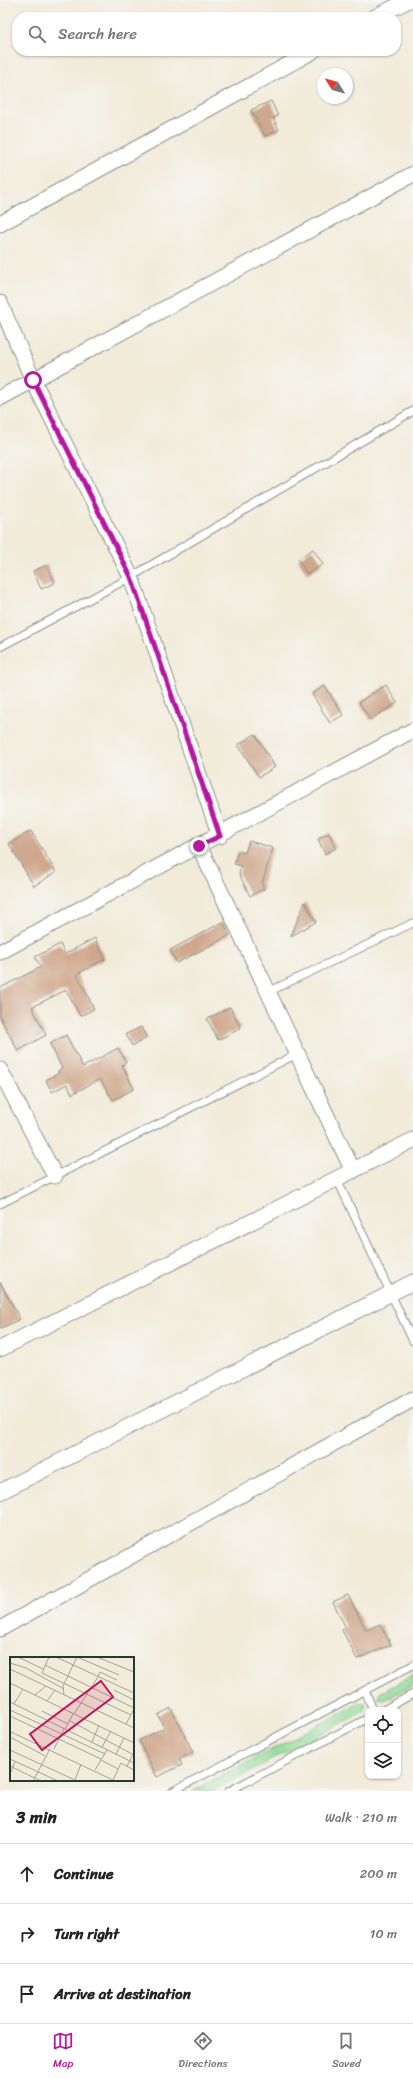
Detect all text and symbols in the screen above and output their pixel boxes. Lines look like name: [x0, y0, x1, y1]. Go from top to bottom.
search box: [12, 12, 401, 56]
text: Search here: [58, 21, 137, 47]
icon: search: [26, 23, 48, 45]
north arrow: [317, 68, 353, 104]
route start: [24, 371, 42, 389]
route end: [190, 837, 208, 855]
inset map: [10, 1657, 134, 1781]
map controls: [365, 1707, 401, 1779]
button: locate: [365, 1707, 401, 1743]
button: layers: [365, 1743, 401, 1779]
text: 3 min: [16, 1802, 57, 1832]
text: Walk · 210 m: [325, 1806, 397, 1829]
text: Continue: [54, 1861, 114, 1887]
text: 200 m: [360, 1862, 397, 1885]
icon: ahead: [16, 1863, 38, 1885]
text: Turn right: [54, 1921, 119, 1947]
text: 10 m: [370, 1922, 397, 1945]
icon: right: [16, 1923, 38, 1945]
text: Arrive at destination: [54, 1981, 191, 2007]
icon: arrive: [16, 1983, 38, 2005]
tab: Map: [52, 2030, 74, 2073]
tab: Directions: [178, 2030, 228, 2073]
tab: Saved: [332, 2030, 361, 2073]

